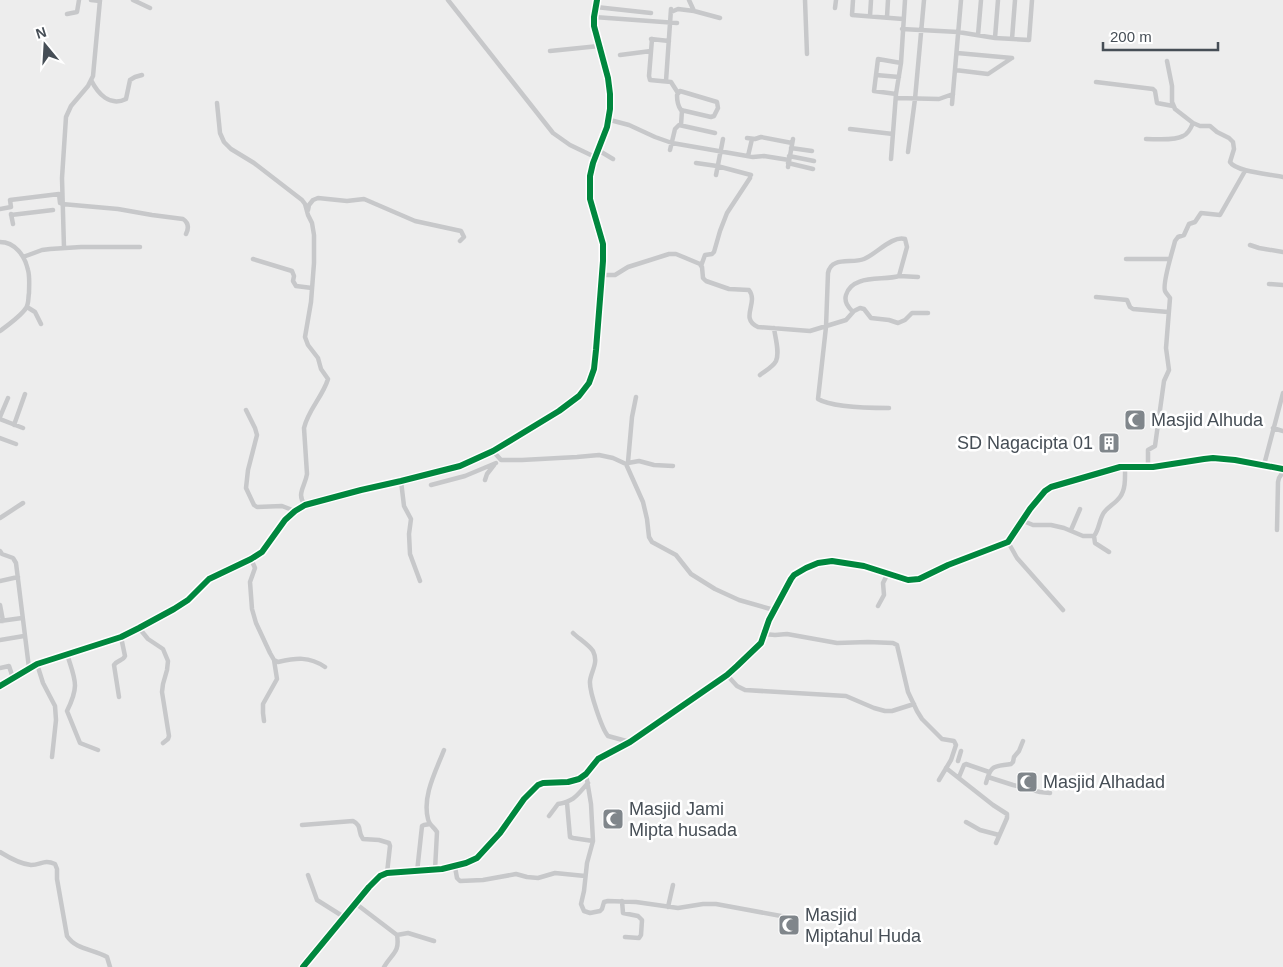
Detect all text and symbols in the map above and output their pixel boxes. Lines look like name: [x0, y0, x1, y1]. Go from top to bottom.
north arrow: [20, 20, 70, 70]
scale bar: [1103, 20, 1218, 52]
text: N: [34, 23, 48, 42]
text: 200 m: [1110, 28, 1152, 45]
mosque icon: Masjid Alhuda: [1123, 408, 1147, 432]
place label: Masjid Alhuda: [1151, 410, 1264, 430]
building icon: SD Nagacipta 01: [1097, 431, 1121, 455]
place label: SD Nagacipta 01: [957, 433, 1093, 453]
mosque icon: Masjid Alhadad: [1015, 770, 1039, 794]
place label: Masjid Alhadad: [1043, 772, 1165, 792]
place label: Masjid Jami Mipta husada: [629, 799, 738, 840]
mosque icon: Masjid Jami Mipta husada: [601, 807, 625, 831]
place label: Masjid Miptahul Huda: [805, 905, 922, 946]
mosque icon: Masjid Miptahul Huda: [777, 913, 801, 937]

